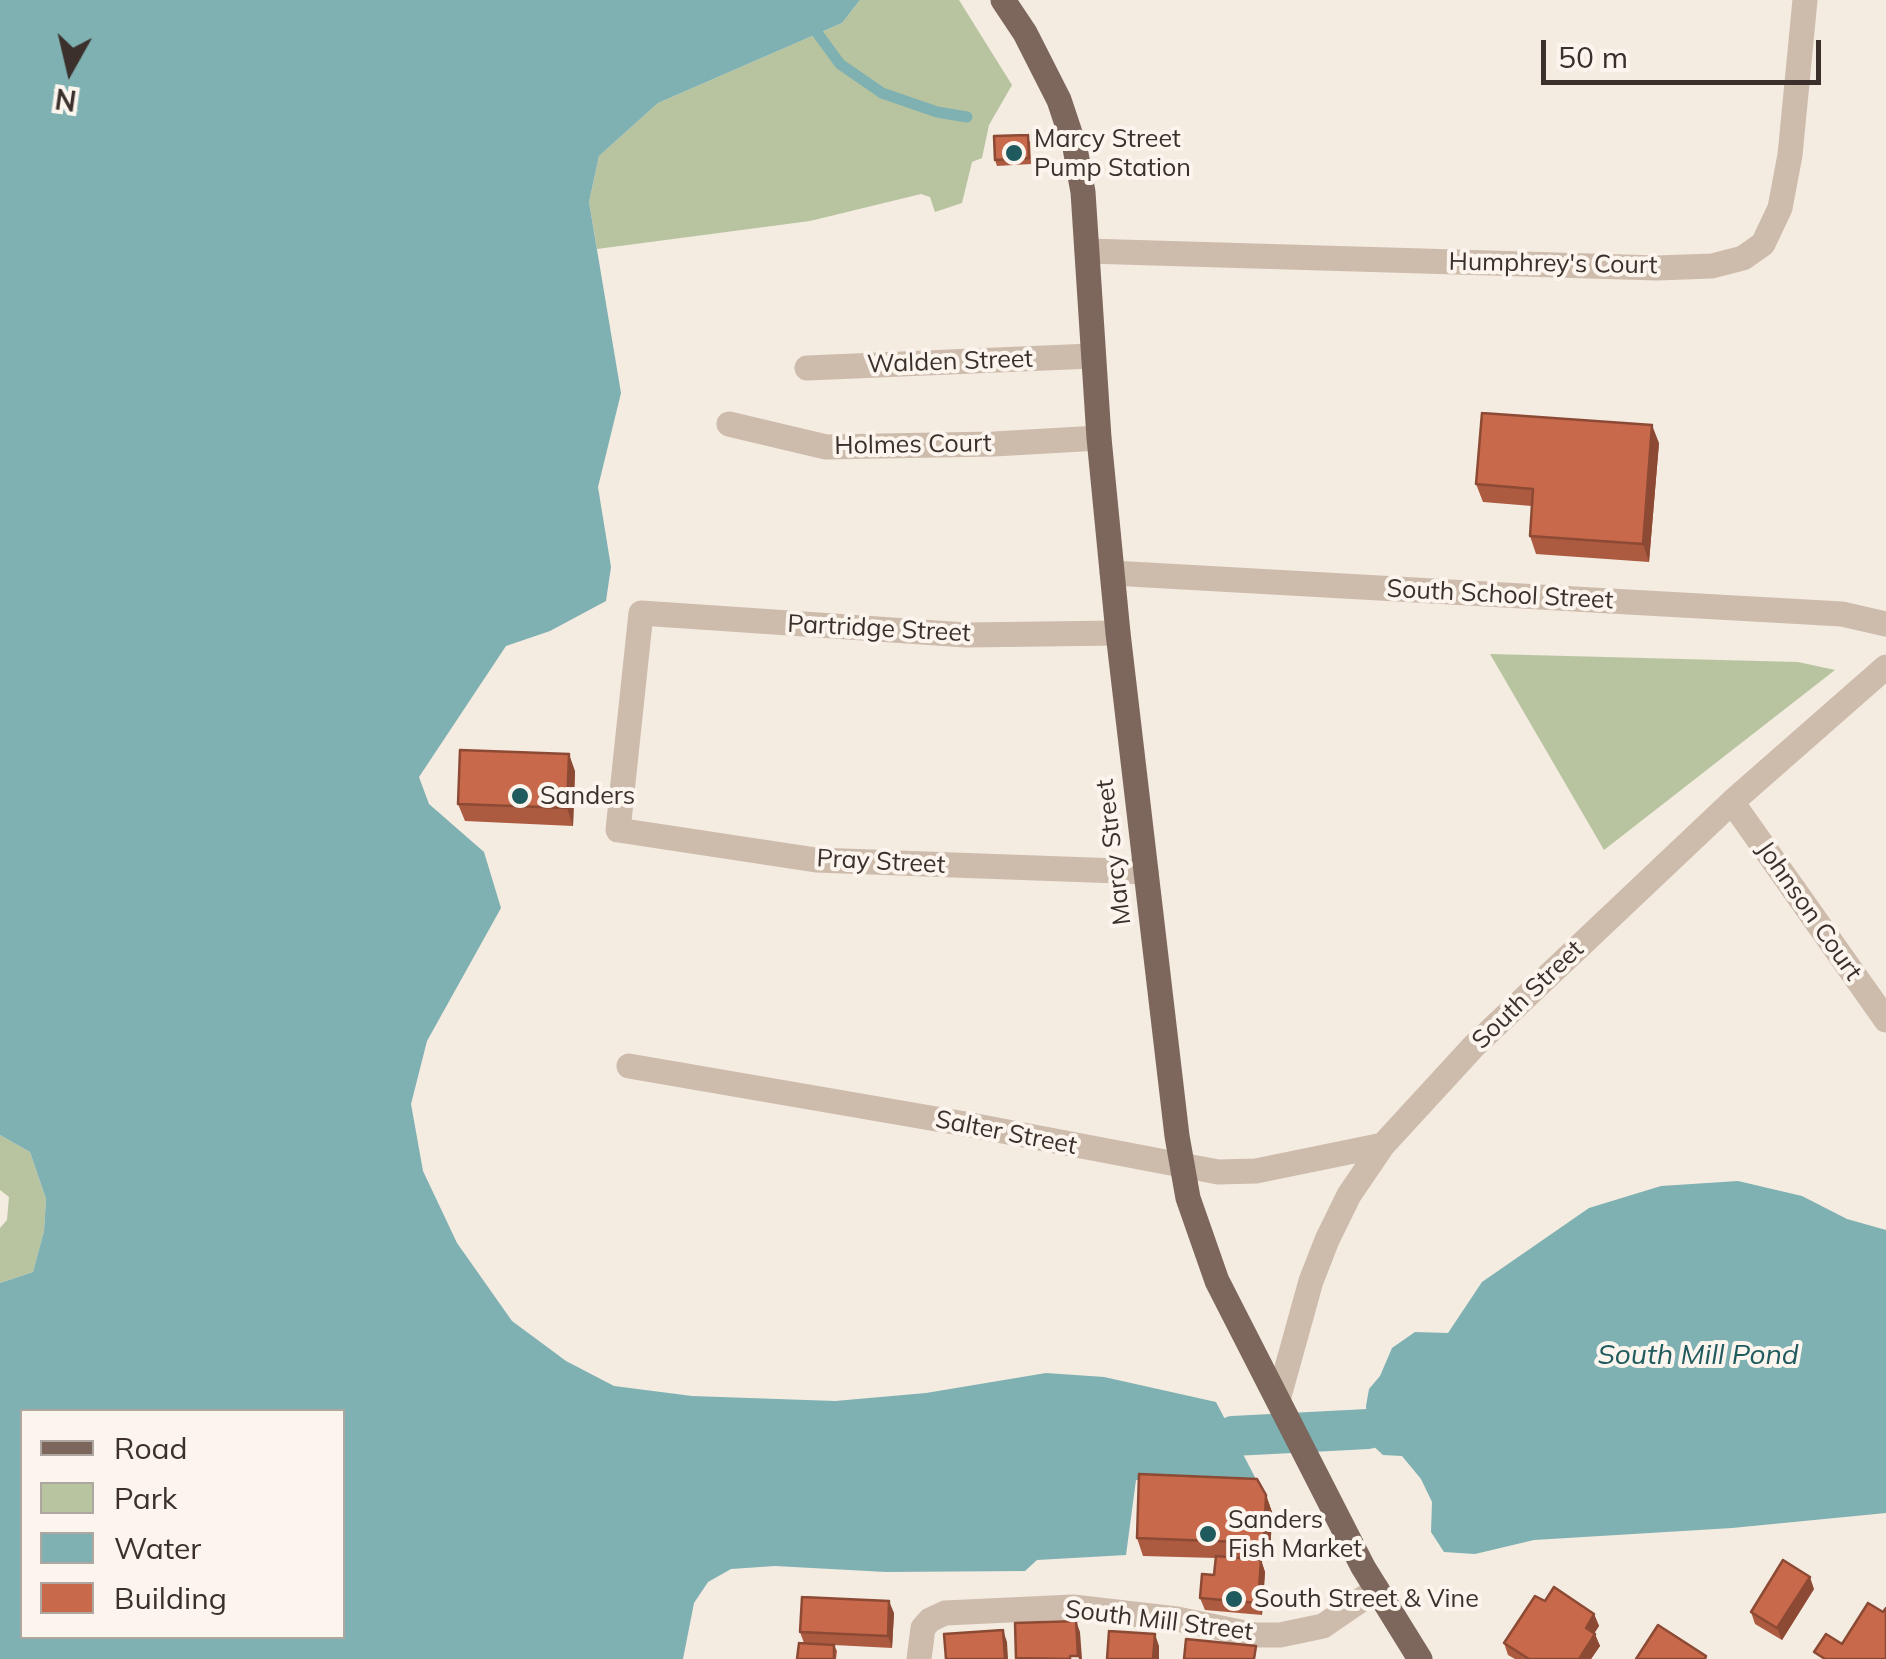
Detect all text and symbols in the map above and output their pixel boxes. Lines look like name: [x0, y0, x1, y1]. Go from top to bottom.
north arrow: [20, 20, 120, 120]
scale bar: [1546, 20, 1826, 82]
text: 50 m: [1558, 38, 1628, 76]
text: N: [53, 81, 79, 119]
place label: Marcy Street Pump Station: [1034, 124, 1191, 183]
marker: Marcy Street Pump Station: [1003, 142, 1025, 164]
street label: Humphrey's Court: [1448, 247, 1658, 281]
street label: Walden Street: [866, 344, 1034, 380]
street label: Holmes Court: [834, 429, 992, 461]
street label: South School Street: [1386, 574, 1614, 616]
street label: Partridge Street: [787, 609, 971, 649]
street label: Marcy Street: [1090, 777, 1138, 927]
place label: Sanders: [540, 781, 635, 811]
marker: Sanders: [509, 785, 531, 807]
street label: Johnson Court: [1750, 836, 1868, 986]
street label: Pray Street: [816, 844, 946, 880]
street label: South Street: [1466, 934, 1590, 1056]
street label: Salter Street: [933, 1105, 1079, 1161]
water label: South Mill Pond: [1597, 1339, 1799, 1373]
legend: [20, 1409, 345, 1639]
text: Road: [114, 1429, 188, 1467]
text: Park: [114, 1479, 177, 1517]
place label: Sanders Fish Market: [1228, 1505, 1362, 1564]
marker: Sanders Fish Market: [1197, 1523, 1219, 1545]
text: Water: [114, 1529, 201, 1567]
text: Building: [114, 1579, 227, 1617]
place label: South Street & Vine: [1254, 1584, 1479, 1614]
marker: South Street & Vine: [1223, 1588, 1245, 1610]
street label: South Mill Street: [1063, 1595, 1255, 1647]

